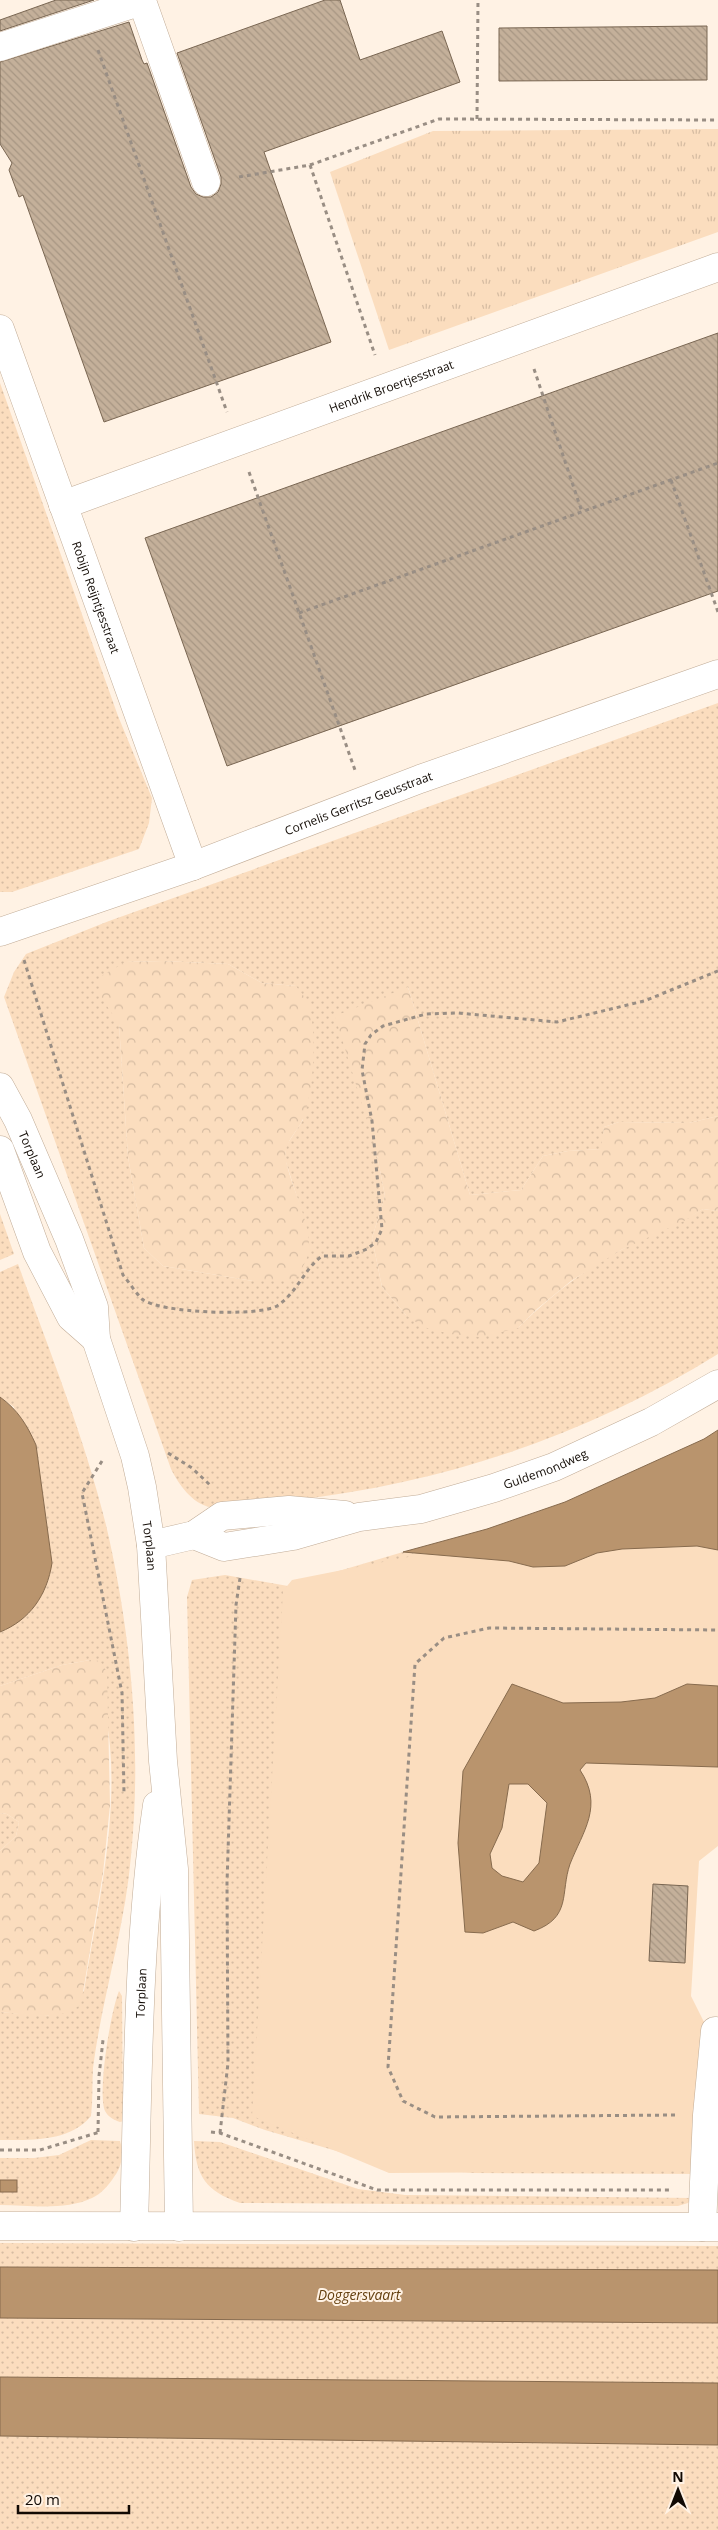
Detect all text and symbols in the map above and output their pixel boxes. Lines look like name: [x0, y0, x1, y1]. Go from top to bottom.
street label: Hendrik Broertjesstraat: [326, 355, 456, 416]
street label: Robijn Reijntjesstraat: [68, 539, 124, 656]
street label: Cornelis Gerritsz Geusstraat: [282, 767, 434, 839]
street label: Torplaan: [15, 1128, 50, 1181]
street label: Guldemondweg: [501, 1444, 590, 1493]
street label: Torplaan: [139, 1520, 161, 1571]
street label: Torplaan: [131, 1968, 150, 2018]
water label: Doggersvaart: [318, 2285, 402, 2304]
north arrow: [653, 2465, 703, 2515]
text: N: [672, 2467, 684, 2486]
scale bar: [18, 2482, 129, 2514]
text: 20 m: [25, 2489, 60, 2509]

